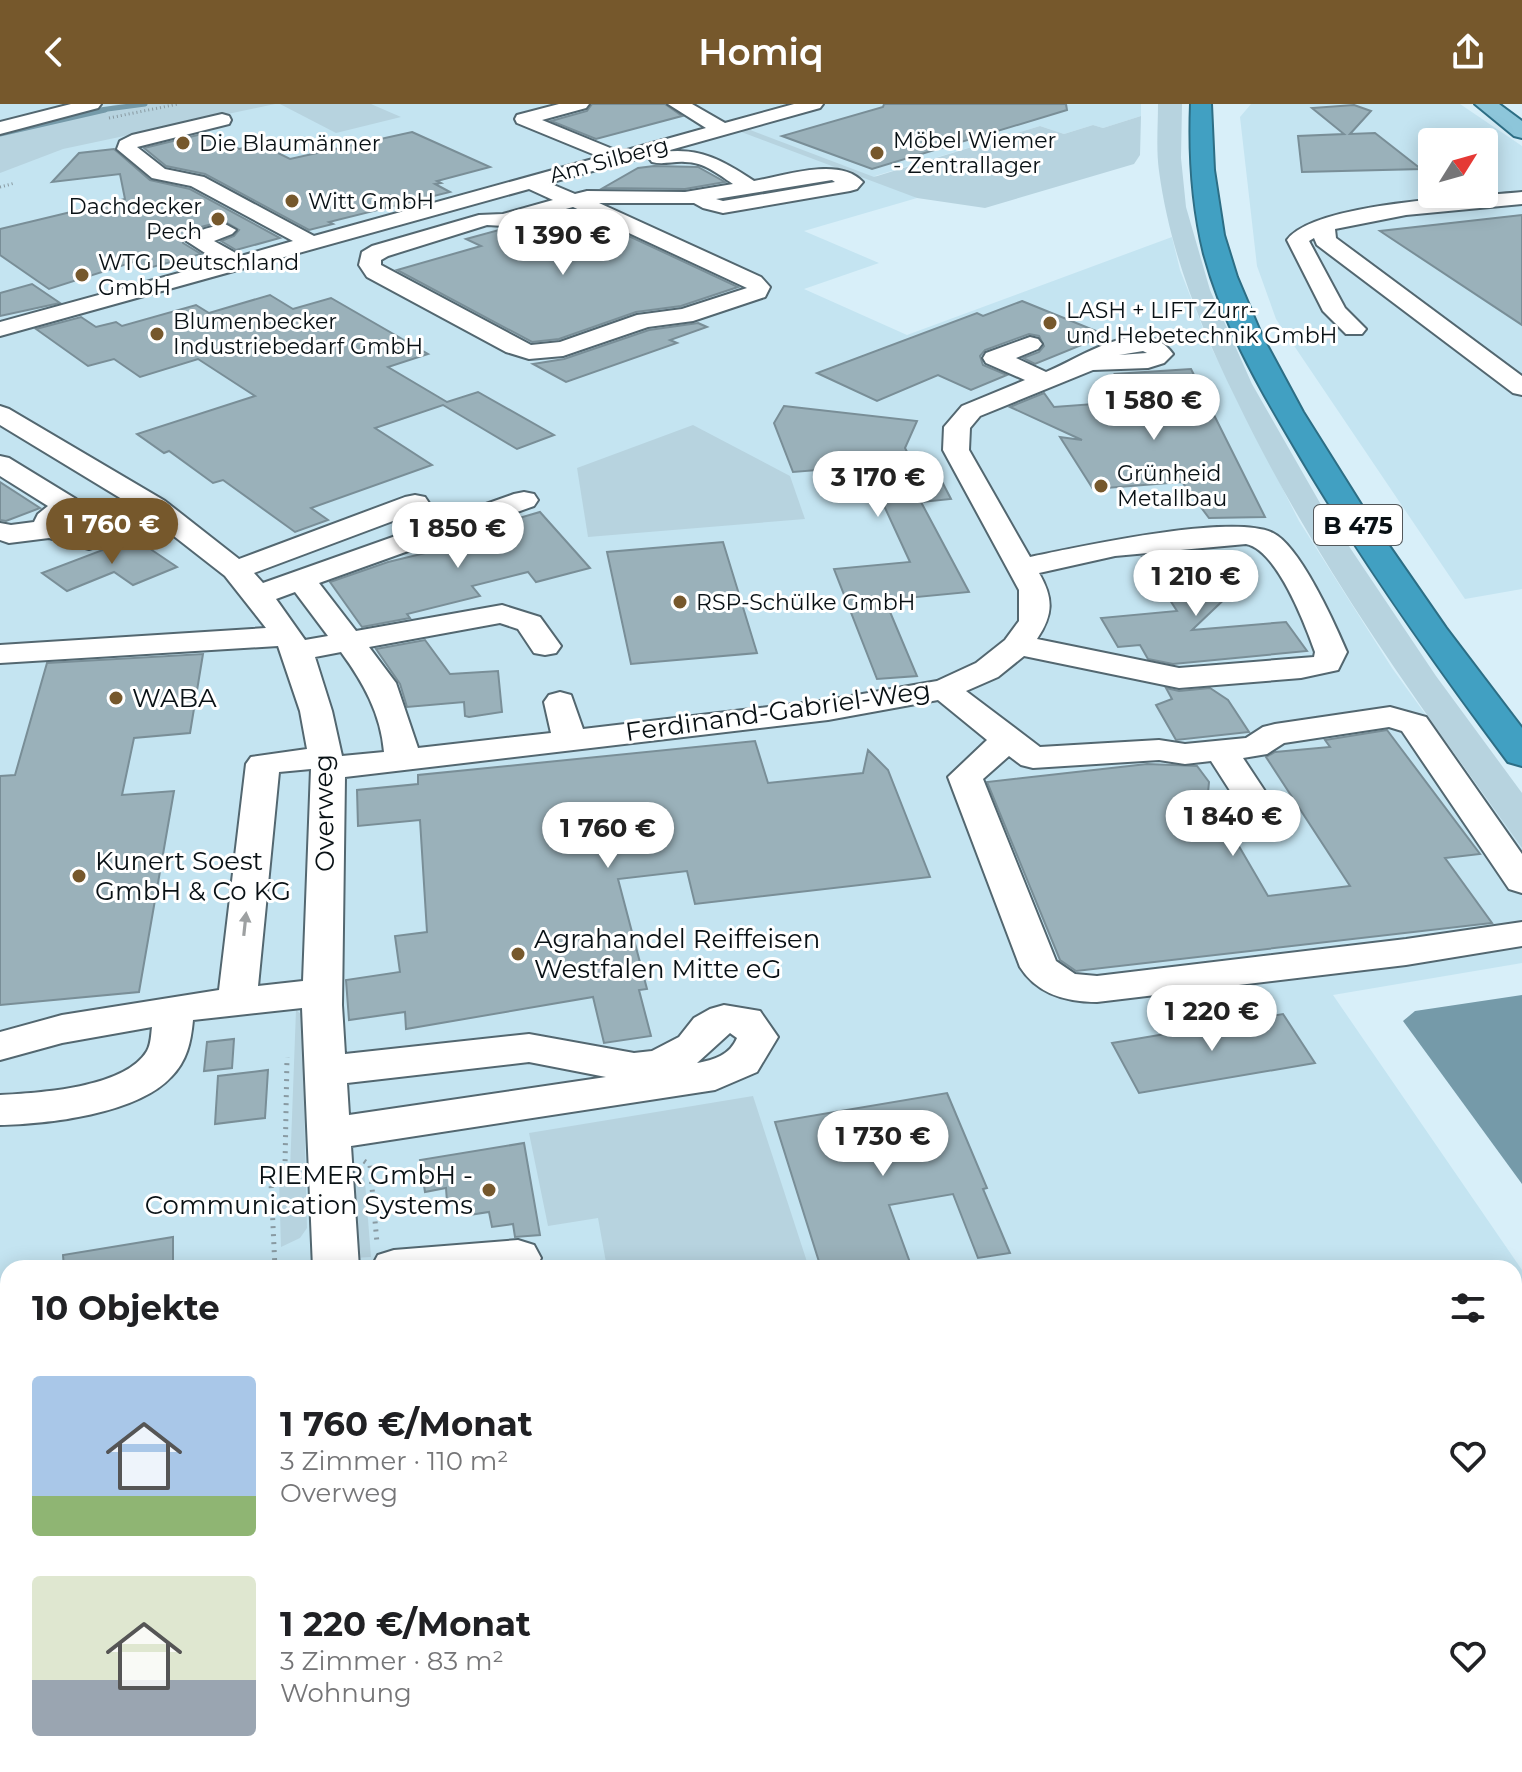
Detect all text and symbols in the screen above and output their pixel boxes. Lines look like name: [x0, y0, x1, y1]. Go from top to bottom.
icon: back: [32, 30, 76, 74]
text: Homiq: [698, 30, 824, 74]
icon: share: [1446, 30, 1490, 74]
place label: Möbel Wiemer - Zentrallager: [893, 127, 1056, 179]
north arrow: [1418, 128, 1498, 208]
map controls: [1418, 128, 1498, 208]
place label: Die Blaumänner: [199, 130, 381, 157]
street label: Am Silberg: [547, 131, 671, 189]
marker: Die Blaumänner: [174, 134, 192, 152]
marker: Möbel Wiemer - Zentrallager: [868, 144, 886, 162]
place label: Witt GmbH: [308, 188, 434, 215]
marker: Witt GmbH: [283, 192, 301, 210]
place label: Dachdecker Pech: [69, 193, 202, 245]
pin: 1 390 €: [489, 209, 637, 277]
marker: Dachdecker Pech: [209, 210, 227, 228]
text: 1 390 €: [515, 219, 611, 251]
place label: WTG Deutschland GmbH: [98, 249, 299, 301]
marker: WTG Deutschland GmbH: [73, 266, 91, 284]
place label: LASH + LIFT Zurr- und Hebetechnik GmbH: [1066, 297, 1337, 349]
place label: Blumenbecker Industriebedarf GmbH: [173, 308, 423, 360]
marker: LASH + LIFT Zurr- und Hebetechnik GmbH: [1041, 314, 1059, 332]
marker: Blumenbecker Industriebedarf GmbH: [148, 325, 166, 343]
pin: 1 580 €: [1080, 374, 1228, 442]
text: 1 580 €: [1106, 384, 1202, 416]
pin: 3 170 €: [804, 451, 952, 519]
place label: Grünheid Metallbau: [1117, 460, 1227, 512]
text: 3 170 €: [831, 461, 925, 493]
marker: Grünheid Metallbau: [1092, 477, 1110, 495]
pin: 1 760 €: [38, 498, 186, 566]
pin: 1 850 €: [384, 502, 532, 570]
road number: B 475: [1314, 505, 1402, 545]
text: 1 760 €: [64, 508, 160, 540]
text: 1 850 €: [410, 512, 506, 544]
pin: 1 210 €: [1122, 550, 1270, 618]
text: 1 210 €: [1151, 560, 1241, 592]
place label: RSP-Schülke GmbH: [696, 589, 915, 616]
marker: RSP-Schülke GmbH: [671, 593, 689, 611]
street label: Ferdinand-Gabriel-Weg: [623, 674, 933, 748]
place label: WABA: [132, 682, 217, 714]
marker: WABA: [107, 689, 125, 707]
street label: Overweg: [307, 754, 341, 872]
pin: 1 840 €: [1159, 790, 1307, 858]
text: 1 840 €: [1184, 800, 1282, 832]
pin: 1 760 €: [534, 802, 682, 870]
text: 1 760 €: [560, 812, 656, 844]
place label: Kunert Soest GmbH & Co KG: [95, 845, 291, 907]
marker: Kunert Soest GmbH & Co KG: [70, 867, 88, 885]
one-way arrow: [239, 911, 252, 936]
place label: Agrahandel Reiffeisen Westfalen Mitte eG: [534, 923, 820, 985]
marker: Agrahandel Reiffeisen Westfalen Mitte eG: [509, 945, 527, 963]
pin: 1 220 €: [1138, 985, 1286, 1053]
text: 1 220 €: [1165, 995, 1259, 1027]
pin: 1 730 €: [809, 1110, 957, 1178]
text: 1 730 €: [836, 1120, 930, 1152]
place label: RIEMER GmbH - Communication Systems: [145, 1159, 473, 1221]
marker: RIEMER GmbH - Communication Systems: [480, 1181, 498, 1199]
icon: filters: [1446, 1286, 1490, 1330]
text: 10 Objekte: [32, 1287, 220, 1329]
text: 1 760 €/Monat: [280, 1403, 533, 1445]
icon: home: [96, 1408, 192, 1504]
icon: heart: [1446, 1434, 1490, 1478]
text: 3 Zimmer · 110 m²: [280, 1445, 508, 1477]
text: Overweg: [280, 1477, 398, 1509]
text: 1 220 €/Monat: [280, 1603, 531, 1645]
icon: home: [96, 1608, 192, 1704]
icon: heart: [1446, 1634, 1490, 1678]
text: 3 Zimmer · 83 m²: [280, 1645, 504, 1677]
text: Wohnung: [280, 1677, 412, 1709]

